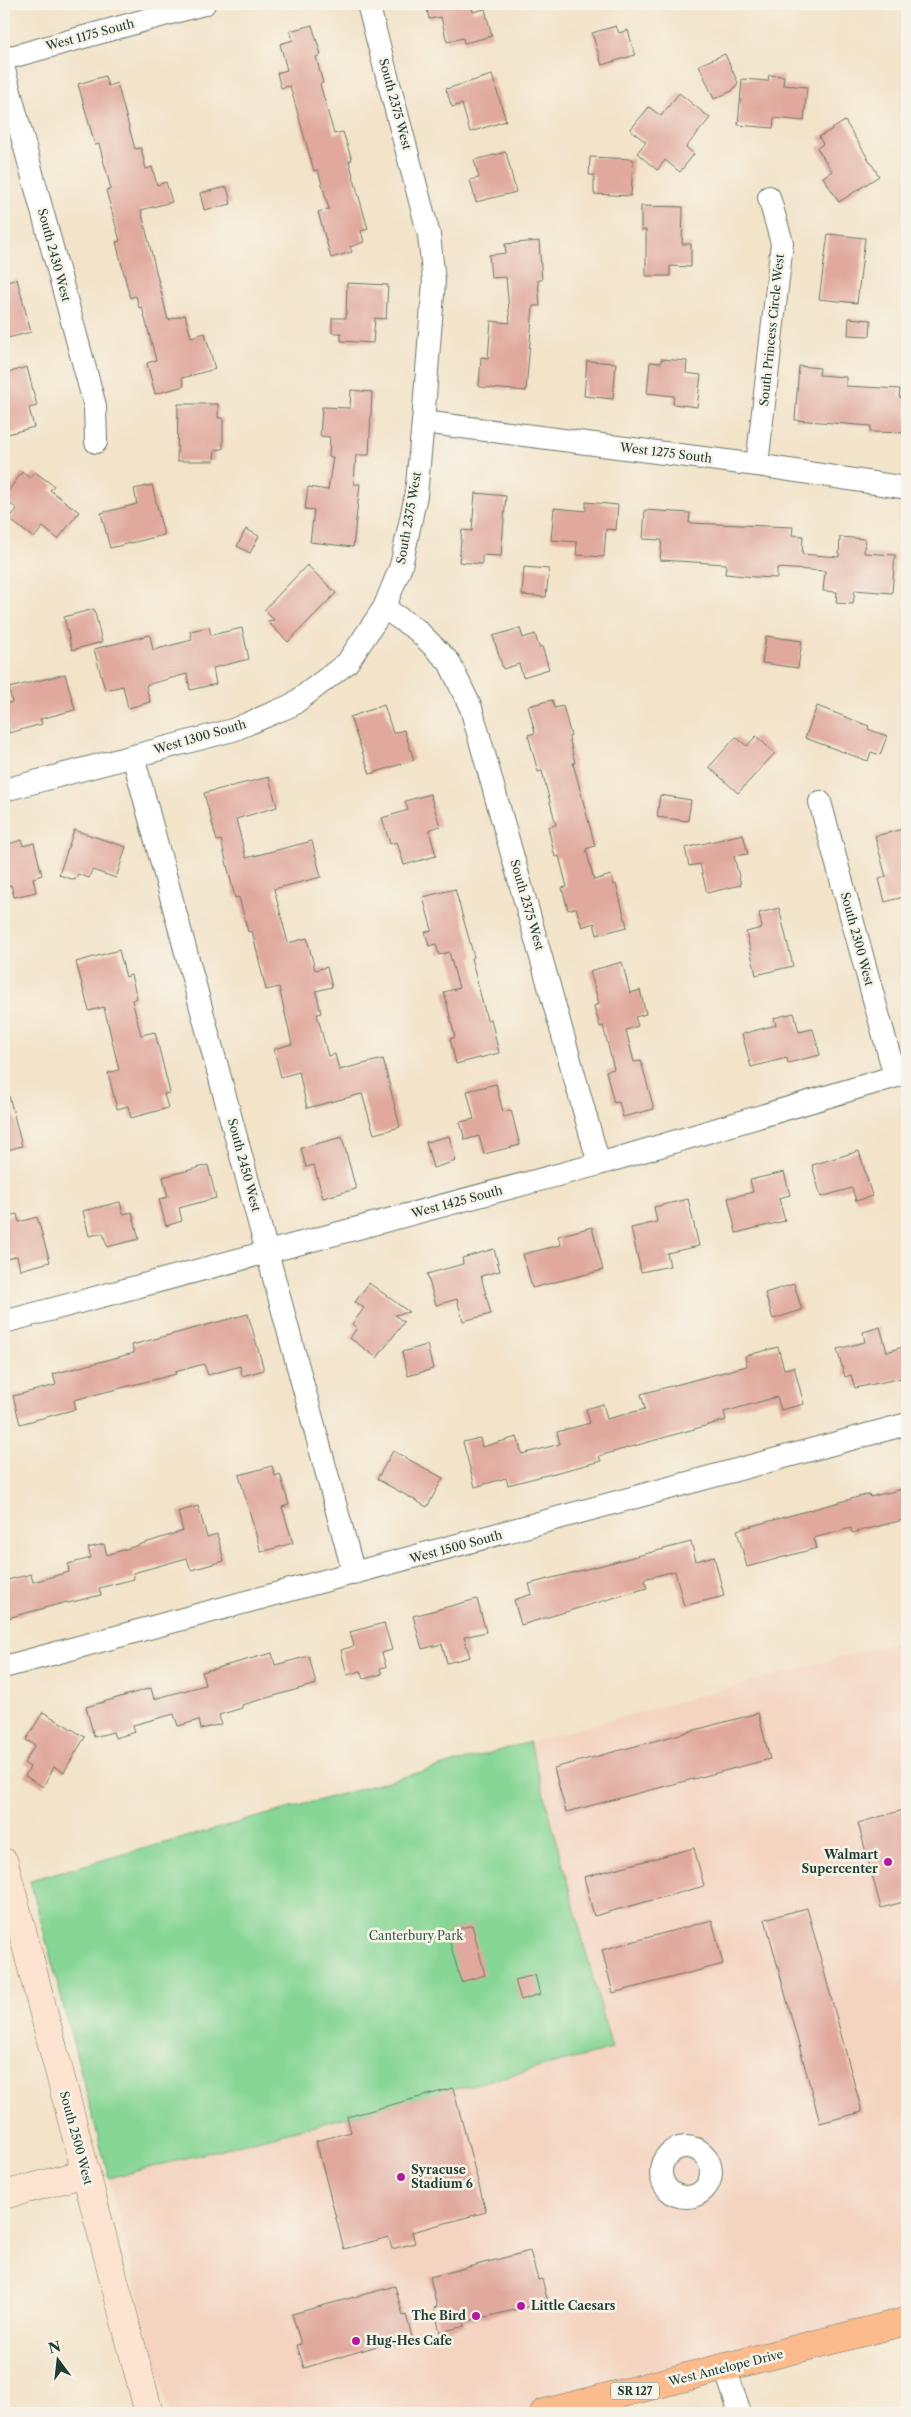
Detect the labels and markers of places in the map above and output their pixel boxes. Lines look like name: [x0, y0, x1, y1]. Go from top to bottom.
place label: Walmart Supercenter: [802, 1847, 878, 1876]
marker: Walmart Supercenter: [882, 1856, 894, 1868]
place label: Syracuse Stadium 6: [411, 2162, 473, 2191]
marker: Syracuse Stadium 6: [395, 2171, 407, 2183]
place label: Little Caesars: [531, 2298, 616, 2313]
marker: Little Caesars: [515, 2300, 527, 2312]
place label: The Bird: [411, 2308, 466, 2323]
marker: The Bird: [470, 2310, 482, 2322]
place label: Hug-Hes Cafe: [366, 2333, 452, 2348]
marker: Hug-Hes Cafe: [350, 2335, 362, 2347]

